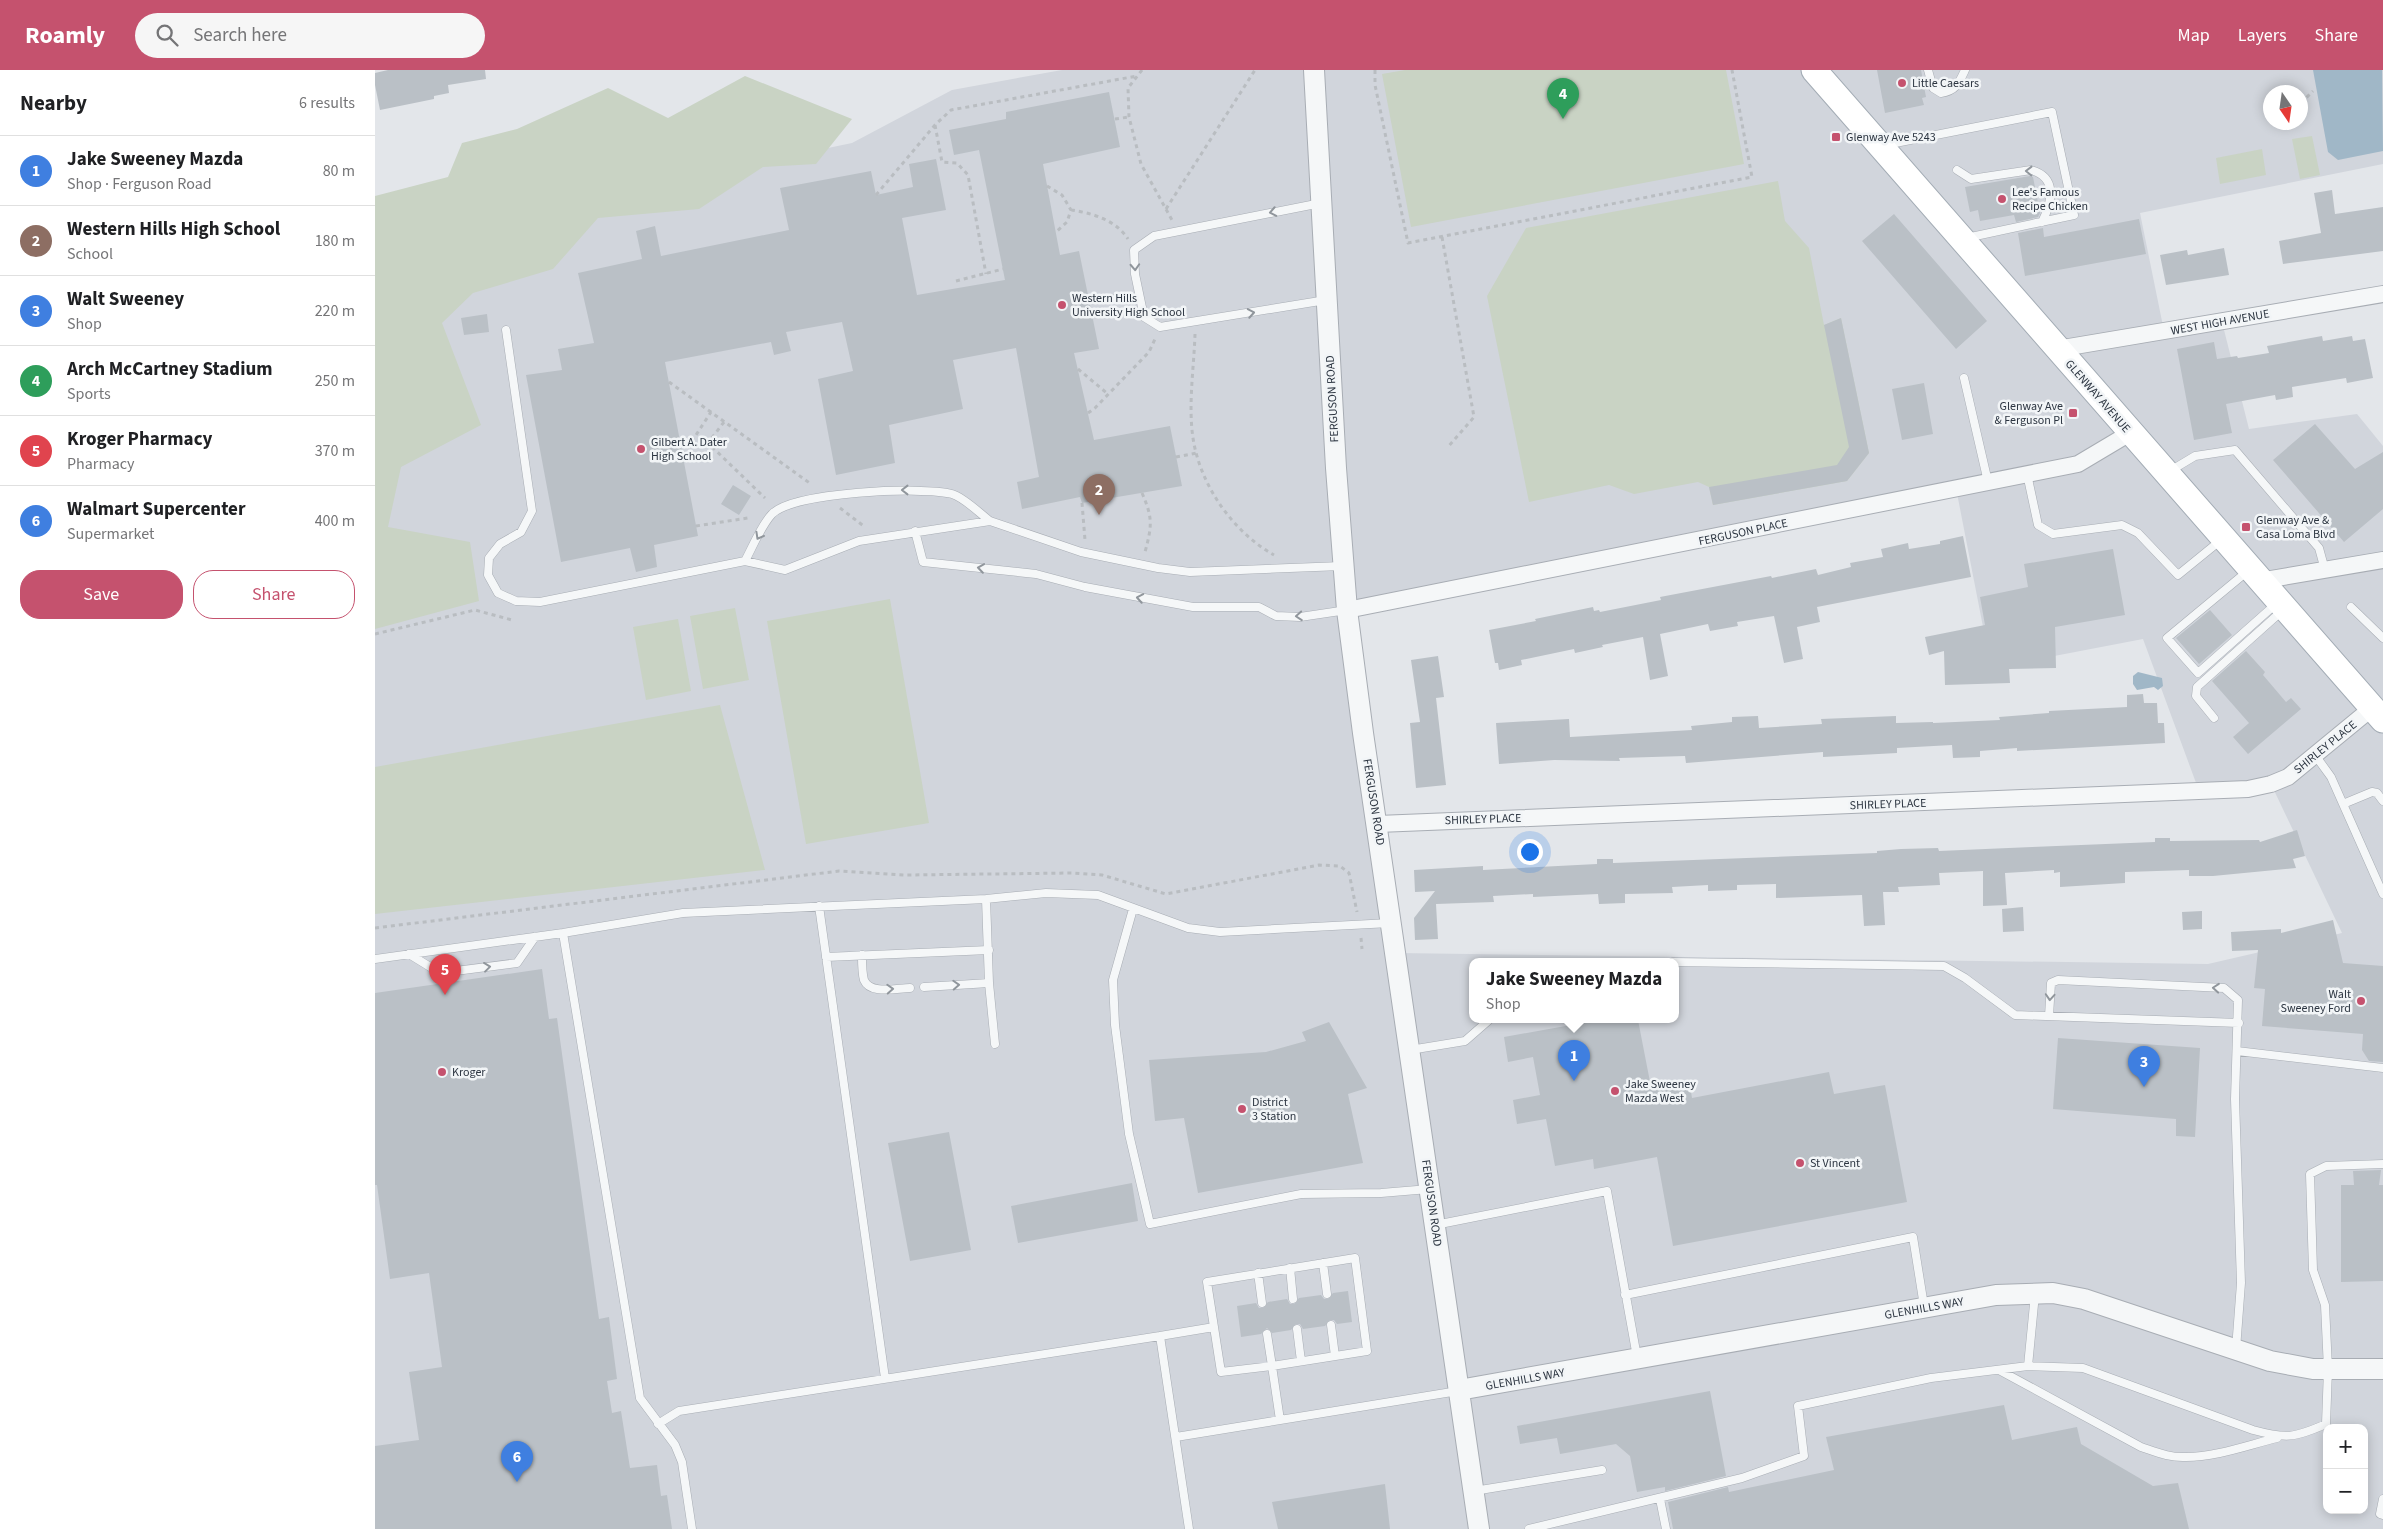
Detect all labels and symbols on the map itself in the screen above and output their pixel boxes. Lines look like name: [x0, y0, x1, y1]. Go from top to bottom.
place label: Little Caesars: [1912, 75, 1979, 92]
marker: Little Caesars: [1896, 77, 1908, 89]
pin: 4: [1547, 78, 1579, 119]
north arrow: [2263, 85, 2308, 130]
place label: Glenway Ave 5243: [1846, 129, 1936, 146]
marker: Glenway Ave 5243: [1830, 131, 1842, 143]
one-way arrow: [2025, 166, 2032, 176]
place label: Lee's Famous Recipe Chicken: [2012, 184, 2088, 215]
marker: Lee's Famous Recipe Chicken: [1996, 193, 2008, 205]
one-way arrow: [1269, 207, 1278, 217]
one-way arrow: [1130, 263, 1141, 271]
place label: Western Hills University High School: [1072, 290, 1185, 321]
marker: Western Hills University High School: [1056, 299, 1068, 311]
street label: WEST HIGH AVENUE: [2169, 305, 2271, 340]
one-way arrow: [1247, 308, 1256, 318]
street label: FERGUSON ROAD: [1322, 355, 1343, 443]
street label: GLENWAY AVENUE: [2061, 356, 2134, 437]
place label: Glenway Ave & Ferguson Pl: [1995, 398, 2063, 429]
marker: Glenway Ave & Ferguson Pl: [2067, 407, 2079, 419]
place label: Gilbert A. Dater High School: [651, 434, 728, 465]
marker: Gilbert A. Dater High School: [635, 443, 647, 455]
pin: 2: [1083, 474, 1115, 515]
one-way arrow: [901, 485, 908, 495]
place label: Glenway Ave & Casa Loma Blvd: [2256, 512, 2335, 543]
street label: FERGUSON PLACE: [1697, 515, 1789, 550]
marker: Glenway Ave & Casa Loma Blvd: [2240, 521, 2252, 533]
one-way arrow: [755, 531, 765, 540]
one-way arrow: [976, 563, 984, 574]
one-way arrow: [1136, 594, 1144, 604]
one-way arrow: [1295, 611, 1303, 622]
street label: SHIRLEY PLACE: [2290, 717, 2360, 778]
street label: FERGUSON ROAD: [1358, 758, 1389, 846]
street label: SHIRLEY PLACE: [1849, 795, 1927, 814]
street label: SHIRLEY PLACE: [1444, 810, 1522, 829]
your location: [1517, 839, 1543, 865]
pin: 5: [429, 954, 461, 995]
one-way arrow: [484, 962, 492, 973]
one-way arrow: [953, 980, 961, 991]
one-way arrow: [887, 983, 895, 994]
one-way arrow: [2212, 983, 2220, 994]
place label: Walt Sweeney Ford: [2281, 986, 2351, 1017]
one-way arrow: [2045, 994, 2056, 1002]
marker: Walt Sweeney Ford: [2355, 995, 2367, 1007]
pin: 1: [1558, 1040, 1590, 1081]
pin: 3: [2128, 1046, 2160, 1087]
place label: Kroger: [452, 1064, 486, 1081]
marker: Kroger: [436, 1066, 448, 1078]
place label: Jake Sweeney Mazda West: [1625, 1076, 1696, 1107]
marker: Jake Sweeney Mazda West: [1609, 1085, 1621, 1097]
place label: District 3 Station: [1252, 1094, 1296, 1125]
marker: District 3 Station: [1236, 1103, 1248, 1115]
place label: St Vincent: [1810, 1155, 1860, 1172]
marker: St Vincent: [1794, 1157, 1806, 1169]
street label: FERGUSON ROAD: [1417, 1159, 1446, 1247]
street label: GLENHILLS WAY: [1883, 1293, 1965, 1324]
street label: GLENHILLS WAY: [1484, 1364, 1566, 1395]
pin: 6: [501, 1441, 533, 1482]

